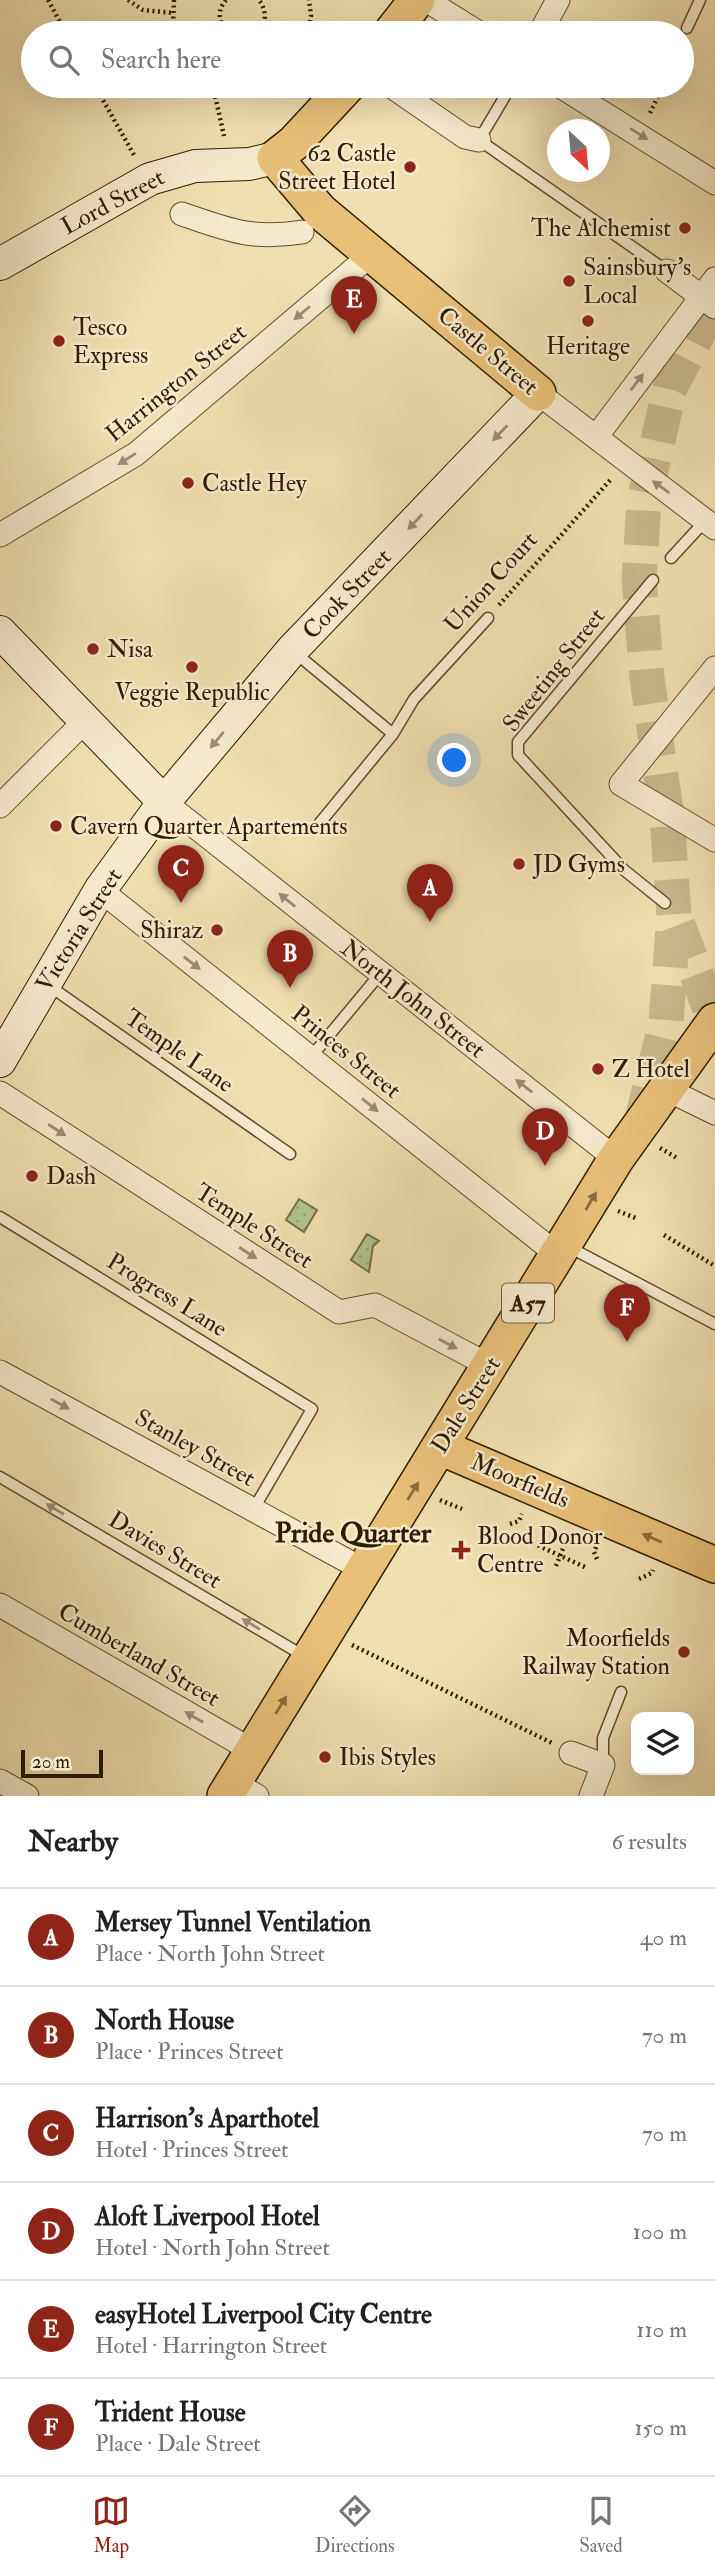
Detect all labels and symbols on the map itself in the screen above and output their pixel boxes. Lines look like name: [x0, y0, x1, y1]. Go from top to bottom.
north arrow: [547, 119, 610, 182]
one-way arrow: [630, 128, 649, 141]
place label: 62 Castle Street Hotel: [278, 138, 396, 197]
marker: 62 Castle Street Hotel: [402, 159, 418, 175]
street label: Lord Street: [56, 162, 170, 242]
place label: The Alchemist: [531, 213, 671, 244]
marker: The Alchemist: [677, 220, 693, 236]
place label: Sainsbury's Local: [583, 252, 691, 311]
marker: Sainsbury's Local: [561, 273, 577, 289]
pin: E: [331, 276, 377, 334]
street label: Castle Street: [431, 300, 545, 402]
one-way arrow: [293, 305, 310, 320]
place label: Tesco Express: [73, 312, 148, 371]
marker: Heritage: [580, 313, 596, 329]
street label: Harrington Street: [99, 317, 253, 449]
place label: Heritage: [546, 331, 630, 362]
marker: Tesco Express: [51, 333, 67, 349]
one-way arrow: [629, 373, 643, 391]
one-way arrow: [493, 424, 509, 441]
one-way arrow: [117, 452, 137, 465]
place label: Castle Hey: [202, 468, 307, 499]
marker: Castle Hey: [180, 475, 196, 491]
one-way arrow: [652, 480, 670, 494]
one-way arrow: [408, 513, 424, 530]
street label: Union Court: [438, 525, 545, 639]
street label: Cook Street: [296, 542, 398, 646]
street label: Sweeting Street: [496, 602, 612, 738]
place label: Nisa: [107, 634, 154, 665]
marker: Nisa: [85, 641, 101, 657]
marker: Veggie Republic: [184, 659, 200, 675]
place label: Veggie Republic: [114, 677, 270, 708]
one-way arrow: [210, 731, 225, 748]
your location: [437, 743, 471, 777]
place label: Cavern Quarter Apartements: [70, 811, 348, 842]
marker: Cavern Quarter Apartements: [48, 818, 64, 834]
pin: C: [158, 845, 204, 903]
place label: JD Gyms: [532, 849, 625, 880]
marker: JD Gyms: [511, 856, 527, 872]
street label: Victoria Street: [29, 862, 129, 998]
pin: A: [407, 864, 453, 922]
one-way arrow: [279, 893, 297, 908]
place label: Shiraz: [140, 915, 203, 946]
marker: Shiraz: [209, 922, 225, 938]
pin: B: [267, 930, 313, 988]
street label: North John Street: [334, 933, 492, 1065]
one-way arrow: [183, 955, 200, 970]
street label: Princes Street: [285, 998, 407, 1106]
street label: Temple Lane: [118, 1002, 240, 1100]
place label: Z Hotel: [612, 1054, 690, 1085]
marker: Z Hotel: [590, 1061, 606, 1077]
one-way arrow: [515, 1080, 533, 1094]
one-way arrow: [360, 1097, 378, 1112]
pin: D: [522, 1108, 568, 1166]
one-way arrow: [48, 1123, 67, 1136]
place label: Dash: [46, 1161, 97, 1192]
marker: Dash: [24, 1168, 40, 1184]
street label: Temple Street: [189, 1176, 319, 1276]
one-way arrow: [585, 1191, 597, 1210]
street label: Progress Lane: [101, 1246, 233, 1344]
one-way arrow: [238, 1247, 258, 1260]
road number: A57: [502, 1284, 554, 1322]
pin: F: [604, 1284, 650, 1342]
one-way arrow: [438, 1338, 458, 1350]
street label: Dale Street: [424, 1351, 508, 1459]
one-way arrow: [50, 1398, 70, 1410]
street label: Stanley Street: [129, 1402, 261, 1494]
street label: Moorfields: [466, 1446, 574, 1516]
one-way arrow: [406, 1481, 419, 1501]
one-way arrow: [45, 1503, 64, 1515]
street label: Davies Street: [103, 1504, 228, 1596]
district label: Pride Quarter: [275, 1516, 432, 1551]
place label: Blood Donor Centre: [477, 1521, 603, 1580]
one-way arrow: [642, 1532, 663, 1543]
marker: Blood Donor Centre: [451, 1540, 471, 1560]
street label: Cumberland Street: [52, 1596, 226, 1714]
one-way arrow: [241, 1618, 260, 1631]
place label: Moorfields Railway Station: [522, 1623, 670, 1682]
marker: Moorfields Railway Station: [676, 1644, 692, 1660]
one-way arrow: [275, 1696, 288, 1715]
one-way arrow: [184, 1711, 203, 1723]
place label: Ibis Styles: [339, 1742, 436, 1773]
scale bar: [21, 1747, 103, 1779]
marker: Ibis Styles: [317, 1749, 333, 1765]

